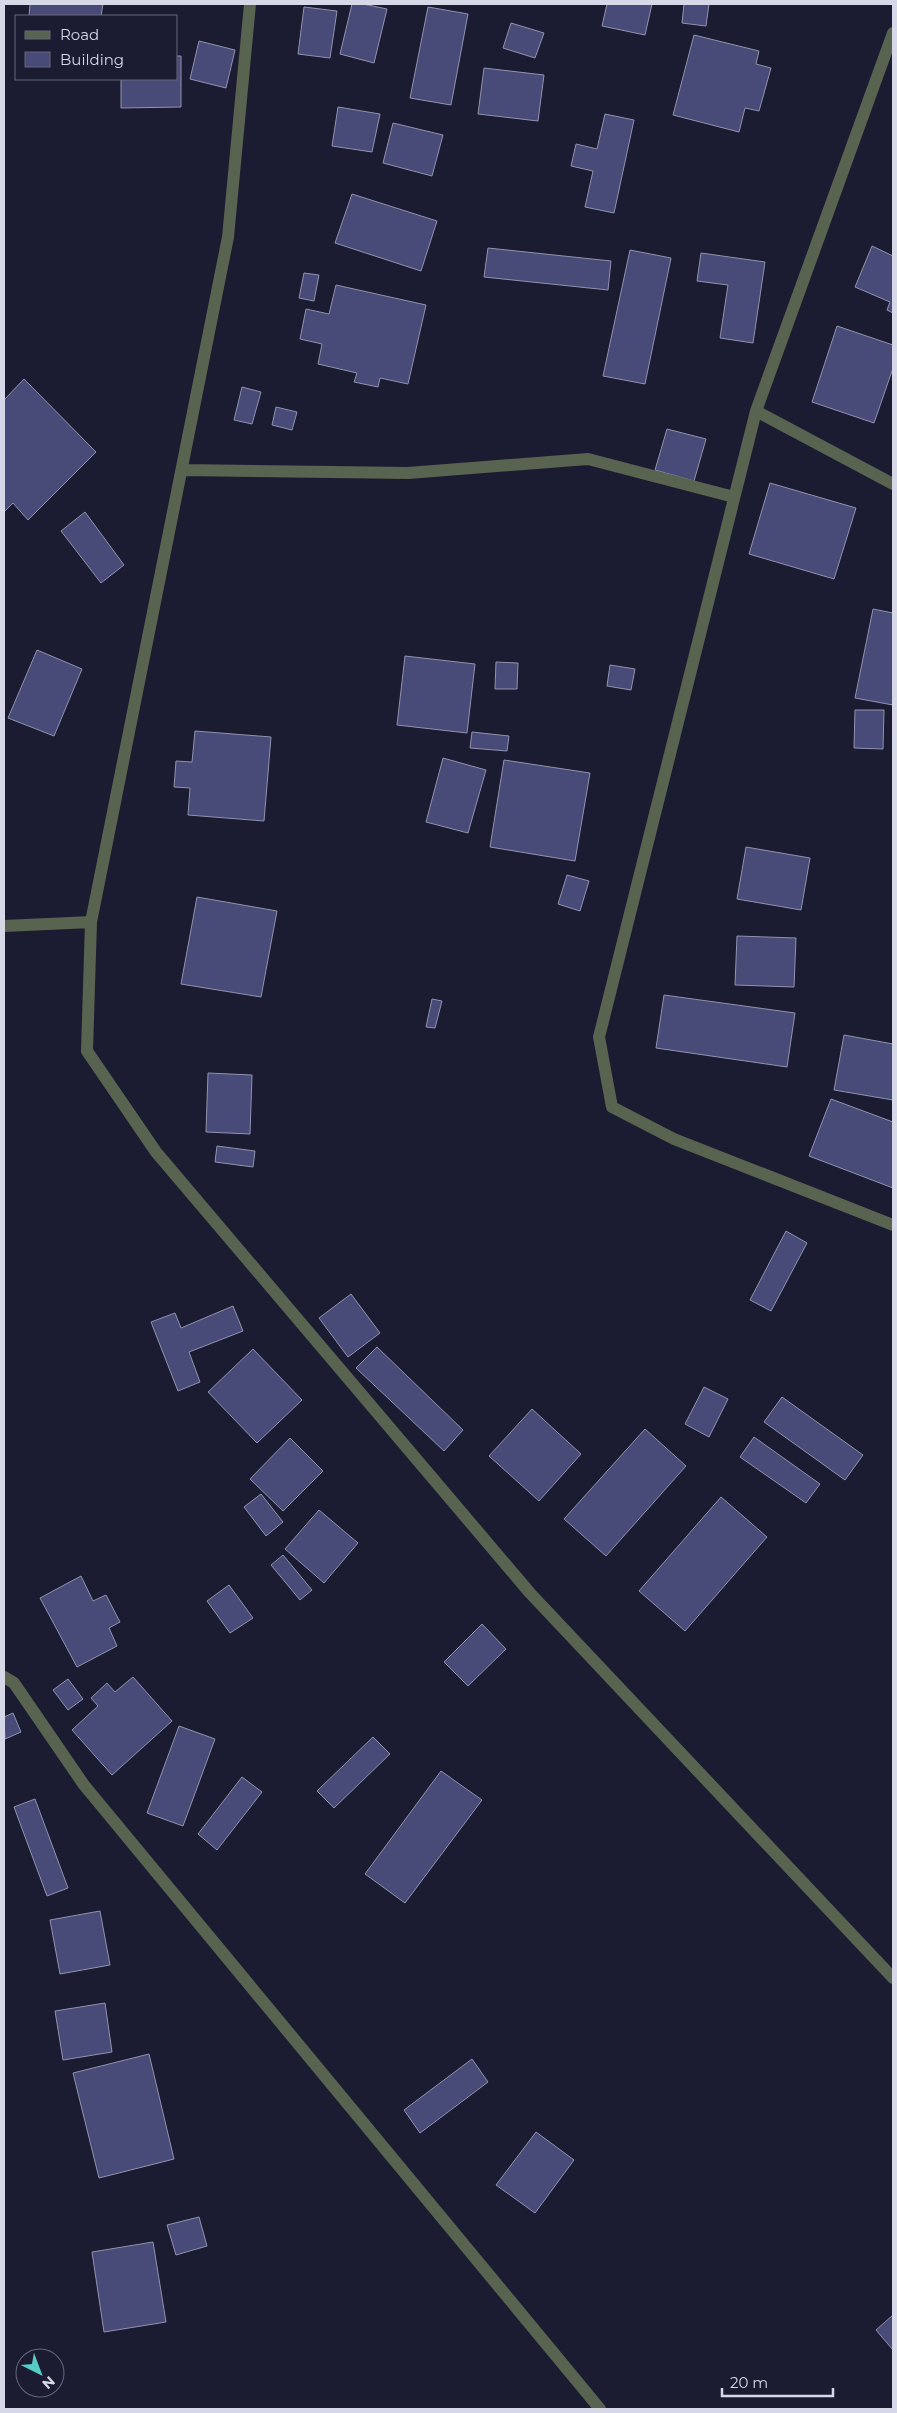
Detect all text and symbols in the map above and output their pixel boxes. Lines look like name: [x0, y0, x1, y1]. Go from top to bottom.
legend: [15, 15, 178, 80]
text: Road: [60, 25, 99, 44]
text: Building: [60, 50, 124, 69]
north arrow: [15, 2348, 65, 2398]
scale bar: [722, 2366, 833, 2398]
text: N: [38, 2372, 59, 2393]
text: 20 m: [730, 2373, 768, 2392]

